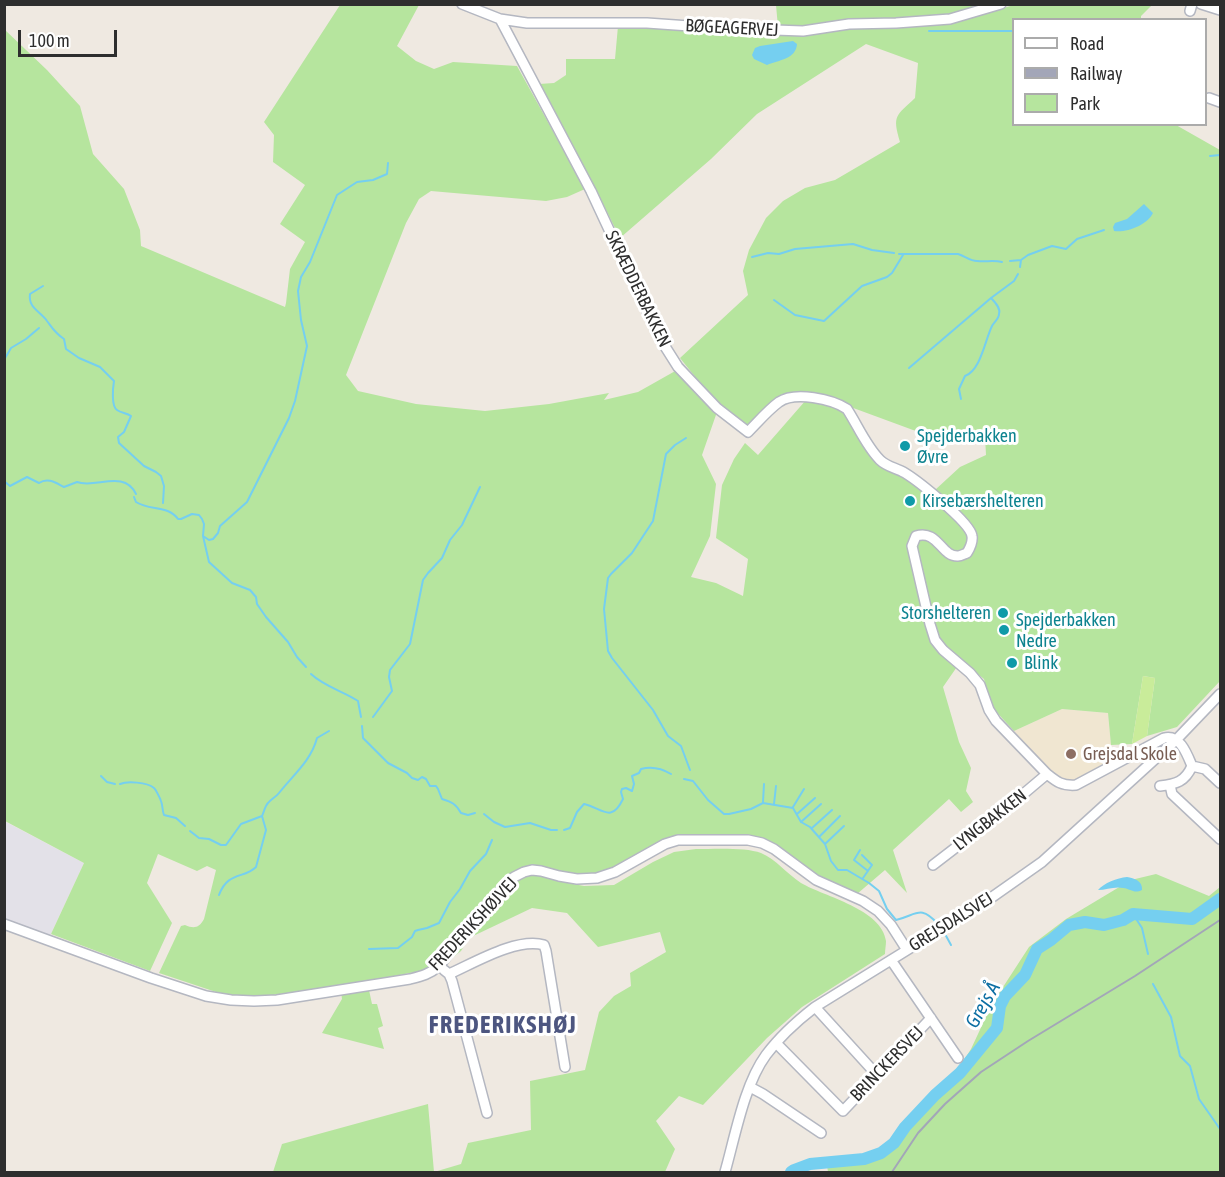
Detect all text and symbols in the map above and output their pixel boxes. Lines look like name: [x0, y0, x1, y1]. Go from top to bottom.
street label: BØGEAGERVEJ: [685, 15, 779, 41]
scale bar: [21, 18, 120, 56]
legend: [1012, 18, 1207, 126]
text: 100 m: [29, 30, 70, 51]
text: Road: [1070, 33, 1104, 54]
text: Railway: [1070, 63, 1122, 84]
text: Park: [1070, 93, 1100, 114]
street label: SKRÆDDERBAKKEN: [600, 227, 676, 351]
place label: Spejderbakken Øvre: [917, 425, 1017, 468]
marker: Spejderbakken Øvre: [898, 439, 912, 453]
place label: Kirsebærshelteren: [922, 490, 1044, 512]
marker: Kirsebærshelteren: [903, 494, 917, 508]
place label: Storshelteren: [901, 602, 991, 624]
marker: Storshelteren: [996, 606, 1010, 620]
place label: Spejderbakken Nedre: [1016, 609, 1116, 652]
marker: Spejderbakken Nedre: [997, 623, 1011, 637]
place label: Blink: [1024, 652, 1058, 674]
marker: Blink: [1005, 656, 1019, 670]
place label: Grejsdal Skole: [1083, 743, 1177, 765]
marker: Grejsdal Skole: [1064, 747, 1078, 761]
street label: LYNGBAKKEN: [949, 785, 1031, 855]
street label: FREDERIKSHØJVEJ: [424, 873, 522, 975]
street label: GREJSDALSVEJ: [905, 888, 997, 956]
water label: Grejs Å: [960, 978, 1006, 1032]
district label: FREDERIKSHØJ: [429, 1011, 577, 1039]
street label: BRINCKERSVEJ: [846, 1022, 928, 1106]

